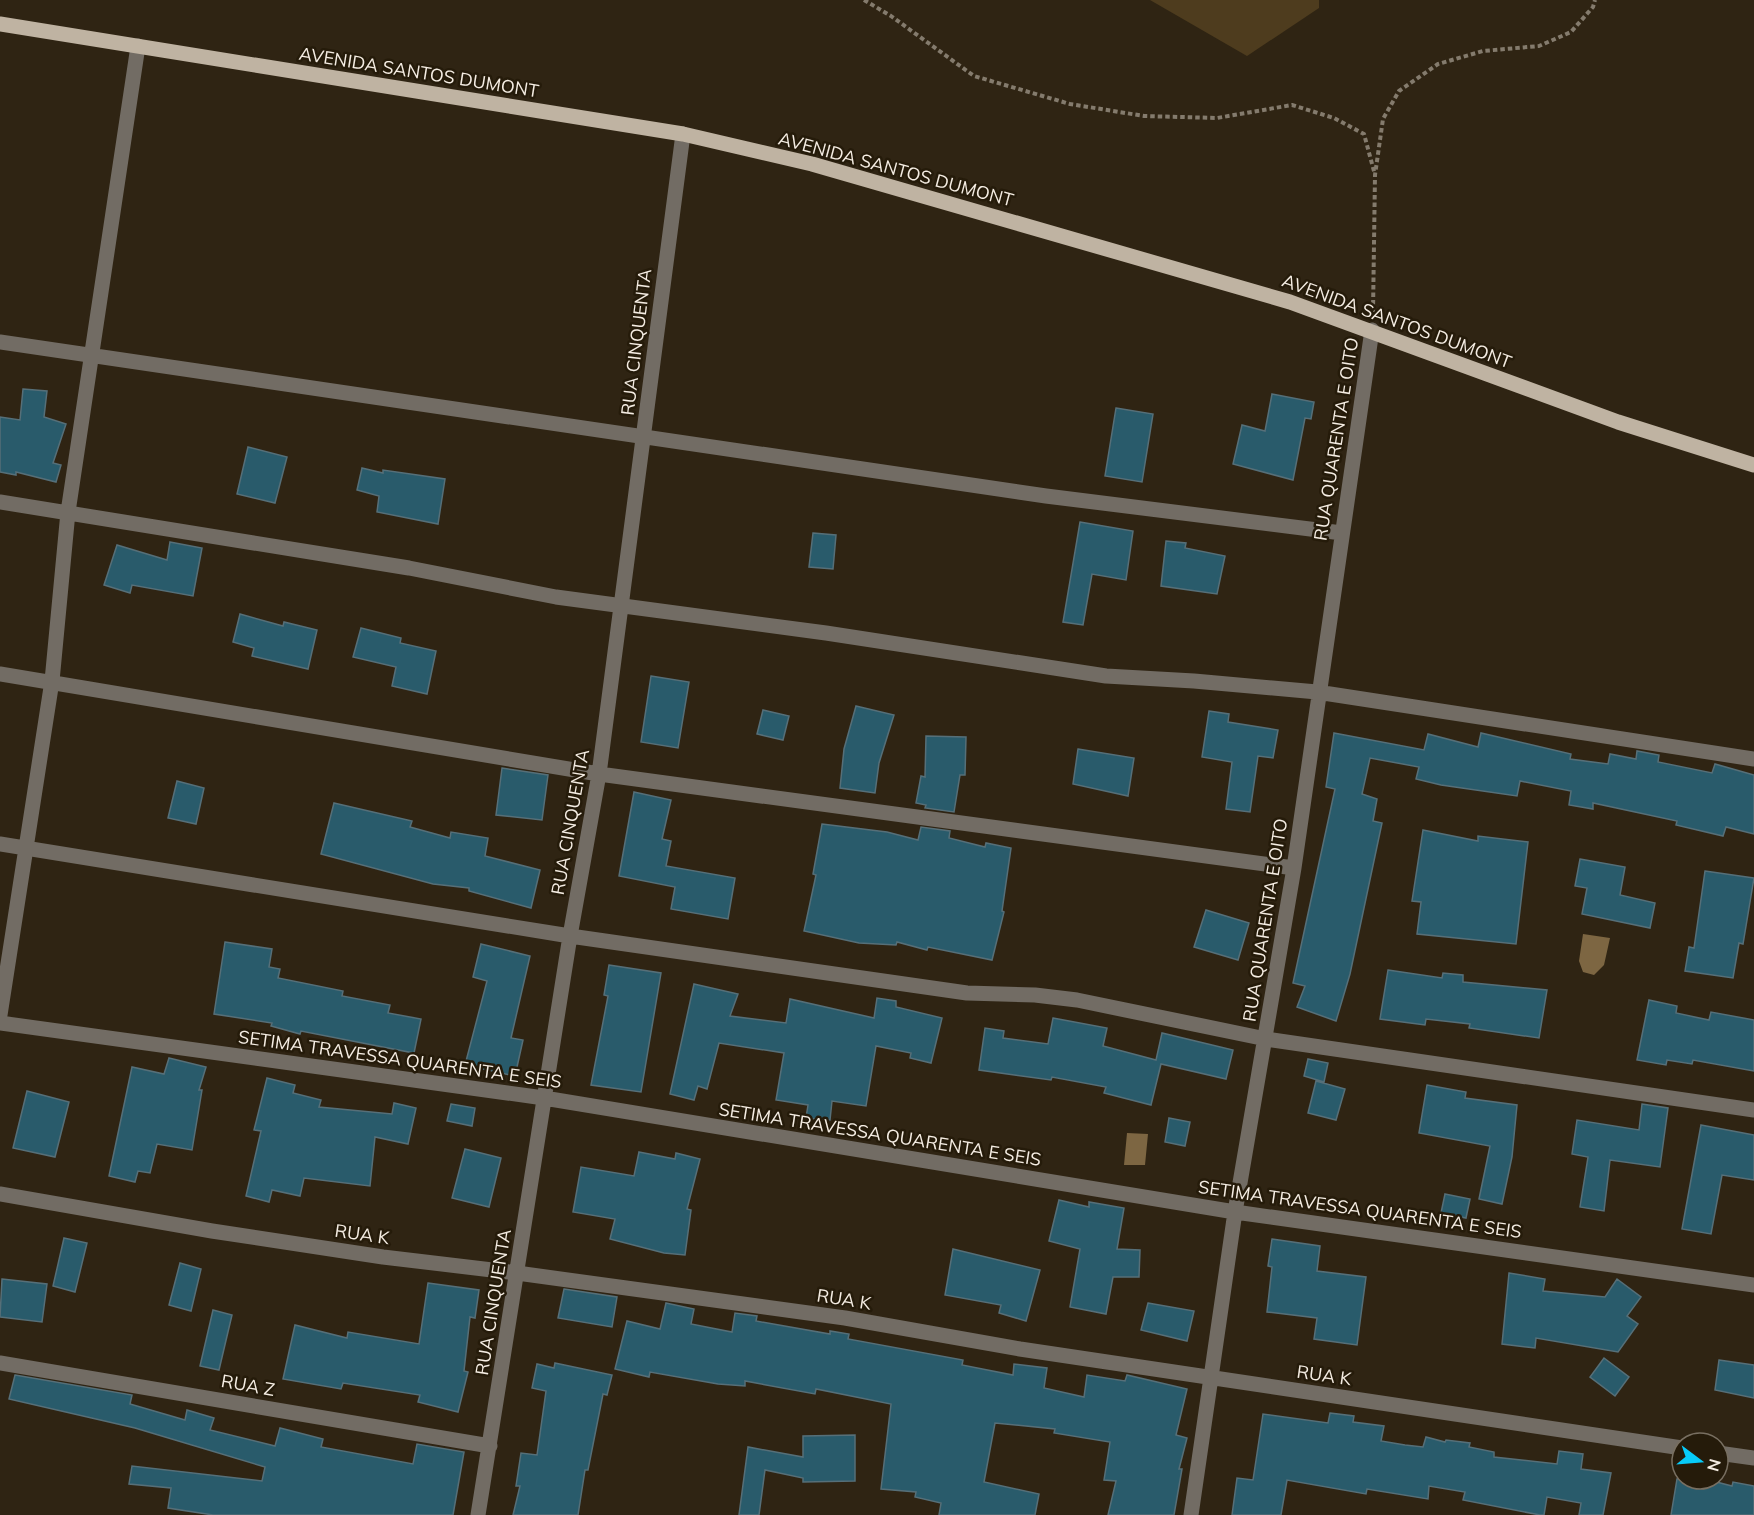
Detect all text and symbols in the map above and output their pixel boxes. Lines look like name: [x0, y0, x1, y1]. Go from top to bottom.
street label: AVENIDA SANTOS DUMONT: [297, 42, 541, 102]
street label: AVENIDA SANTOS DUMONT: [776, 126, 1016, 212]
street label: RUA CINQUENTA: [616, 267, 656, 417]
street label: AVENIDA SANTOS DUMONT: [1279, 269, 1515, 373]
street label: RUA QUARENTA E OITO: [1309, 336, 1363, 542]
street label: RUA CINQUENTA: [546, 747, 594, 897]
street label: RUA QUARENTA E OITO: [1238, 817, 1292, 1023]
street label: SETIMA TRAVESSA QUARENTA E SEIS: [237, 1025, 563, 1093]
street label: SETIMA TRAVESSA QUARENTA E SEIS: [717, 1097, 1043, 1171]
street label: SETIMA TRAVESSA QUARENTA E SEIS: [1197, 1175, 1523, 1243]
street label: RUA K: [333, 1219, 391, 1249]
street label: RUA CINQUENTA: [470, 1227, 516, 1377]
street label: RUA K: [815, 1283, 873, 1315]
street label: RUA K: [1295, 1360, 1353, 1390]
street label: RUA Z: [219, 1369, 277, 1401]
north arrow: [1670, 1431, 1730, 1491]
text: N: [1703, 1457, 1726, 1474]

